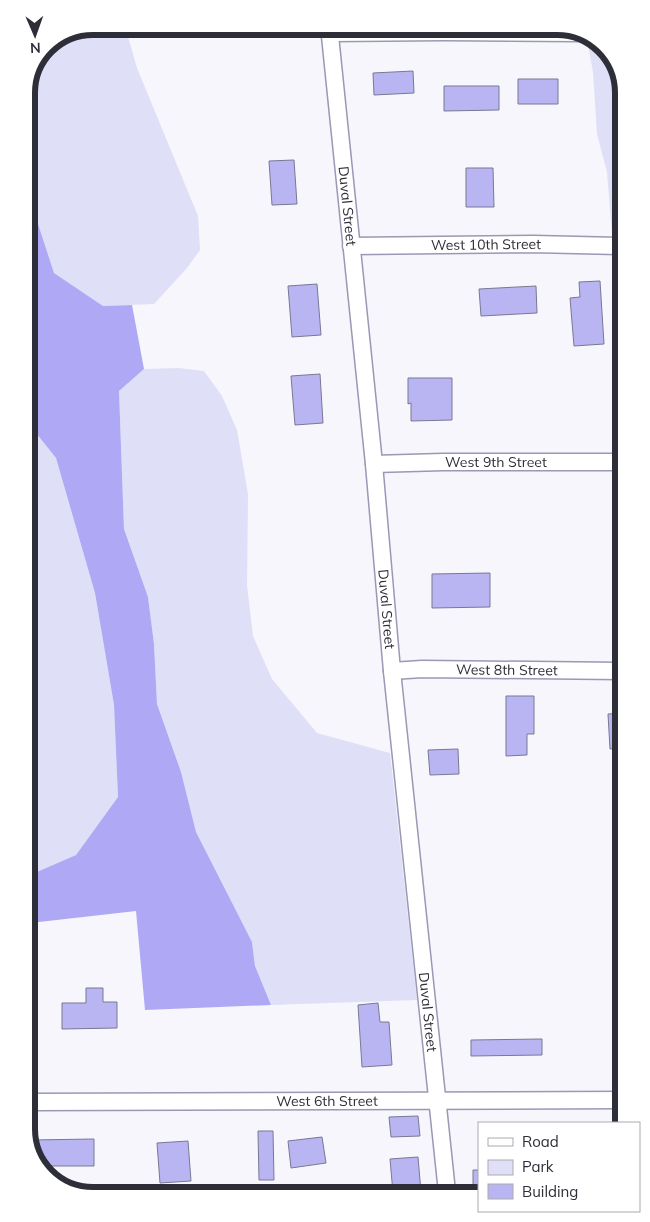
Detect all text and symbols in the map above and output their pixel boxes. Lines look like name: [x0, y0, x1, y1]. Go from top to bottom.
north arrow: [10, 10, 60, 60]
text: N: [30, 39, 41, 57]
street label: Duval Street: [334, 165, 361, 247]
street label: West 10th Street: [431, 235, 541, 254]
street label: West 9th Street: [445, 453, 547, 471]
street label: Duval Street: [374, 569, 399, 650]
street label: West 8th Street: [456, 660, 558, 679]
street label: Duval Street: [415, 971, 441, 1053]
street label: West 6th Street: [276, 1092, 378, 1110]
legend: [478, 1122, 640, 1212]
text: Road: [522, 1132, 559, 1151]
text: Park: [522, 1157, 554, 1176]
text: Building: [522, 1182, 578, 1201]

